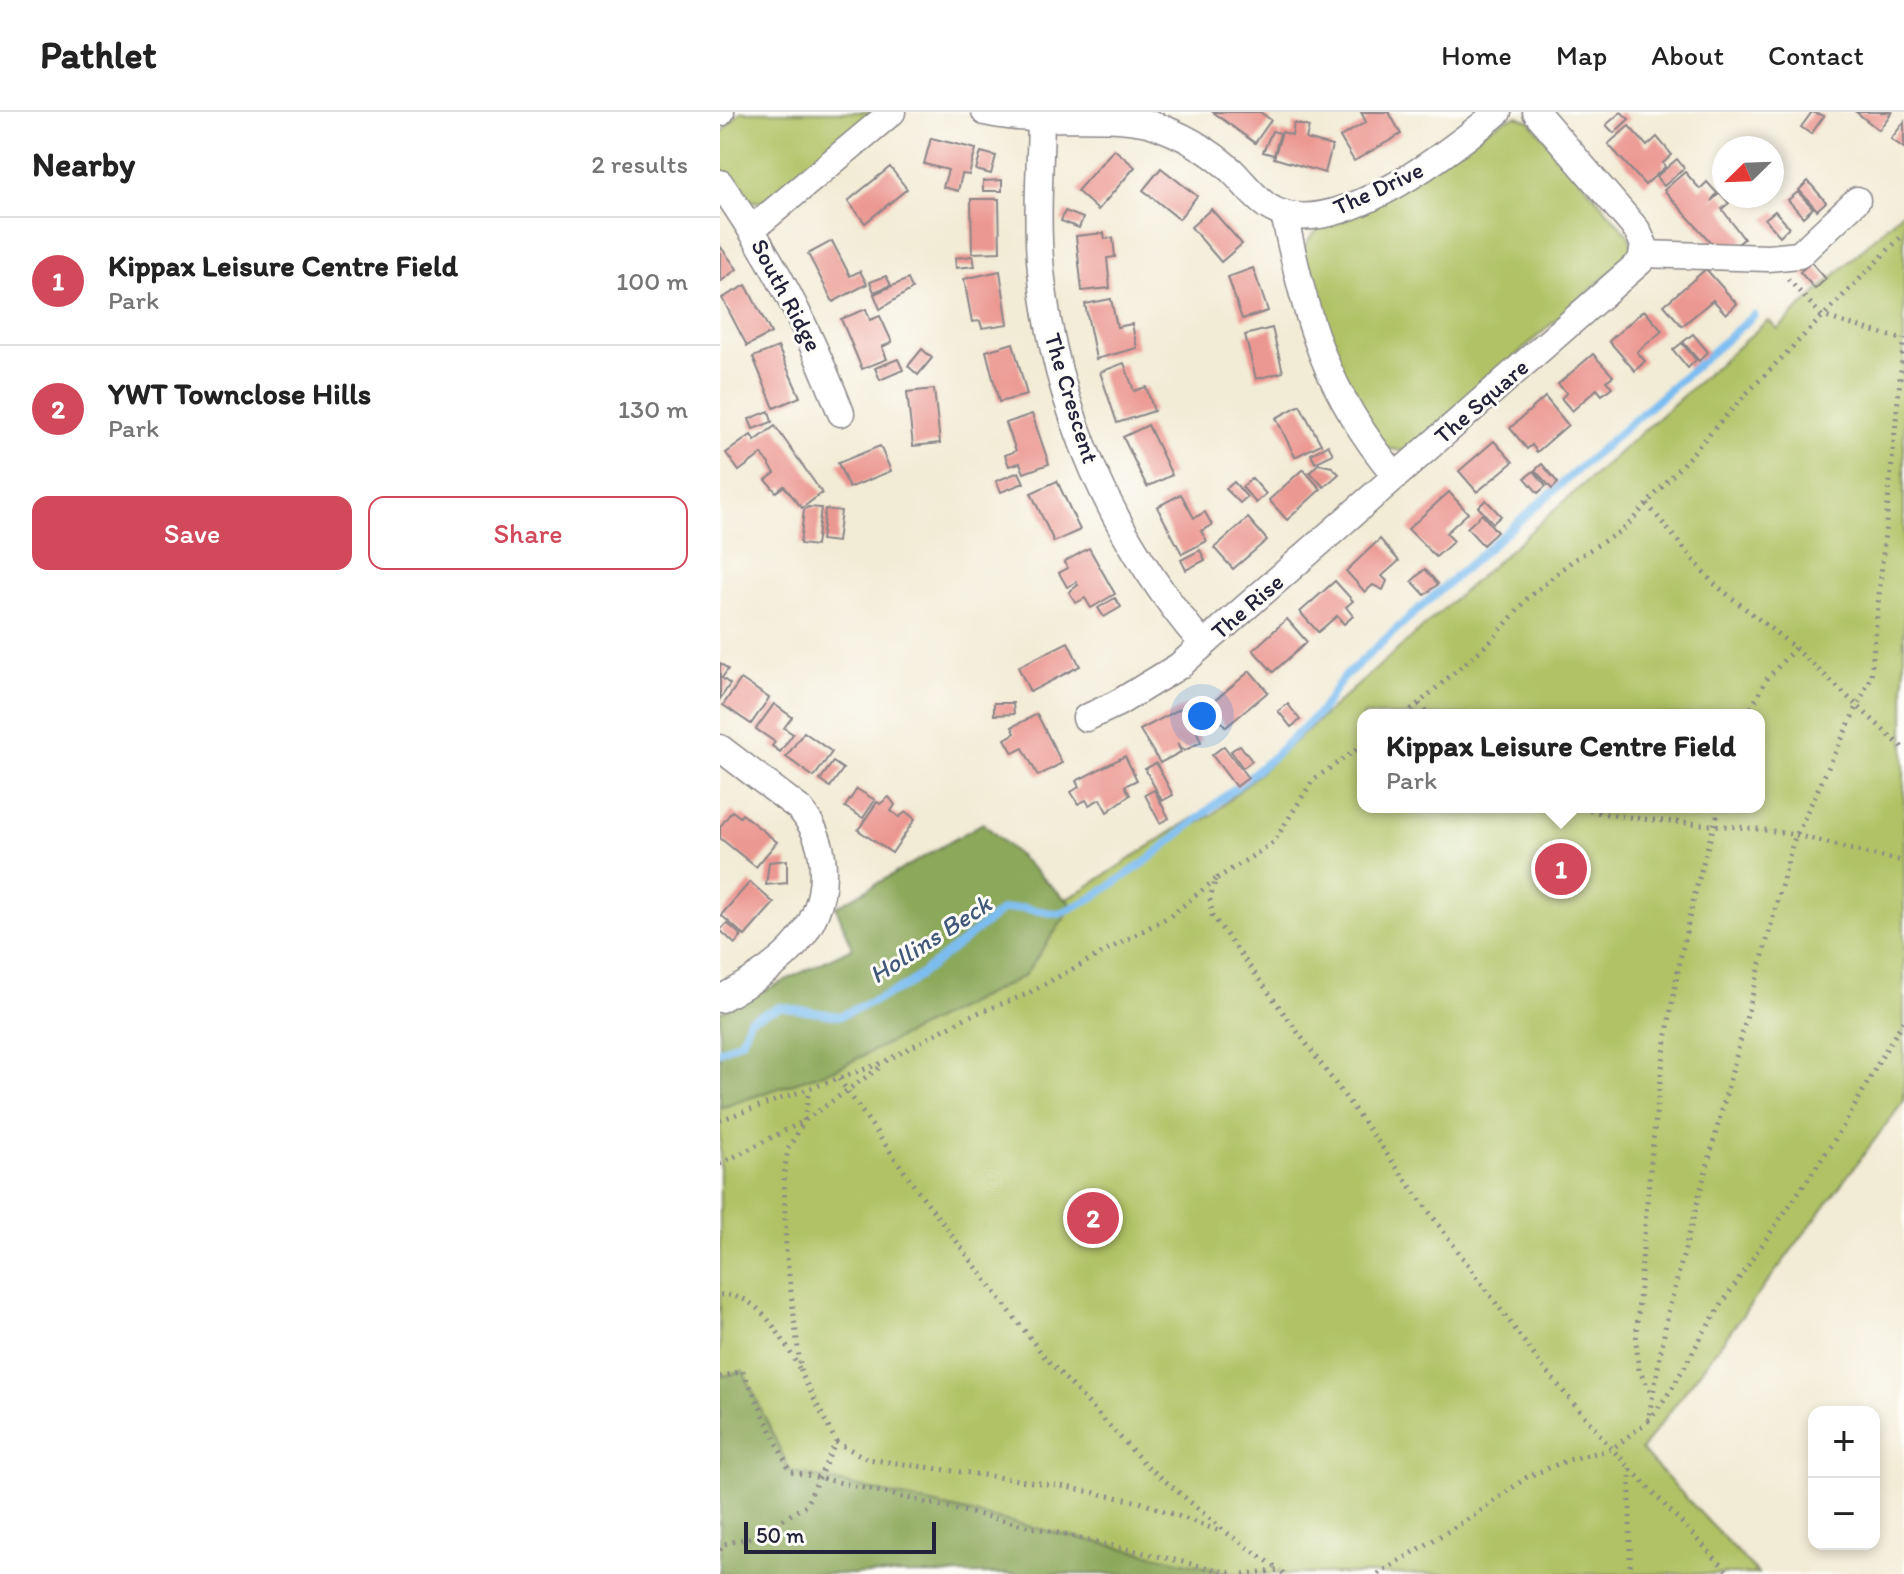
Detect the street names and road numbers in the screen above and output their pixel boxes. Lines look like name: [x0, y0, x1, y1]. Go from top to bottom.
street label: The Drive: [1328, 155, 1428, 221]
street label: South Ridge: [745, 234, 829, 356]
street label: The Crescent: [1038, 329, 1106, 467]
street label: The Square: [1428, 352, 1534, 450]
street label: The Rise: [1205, 567, 1289, 645]

